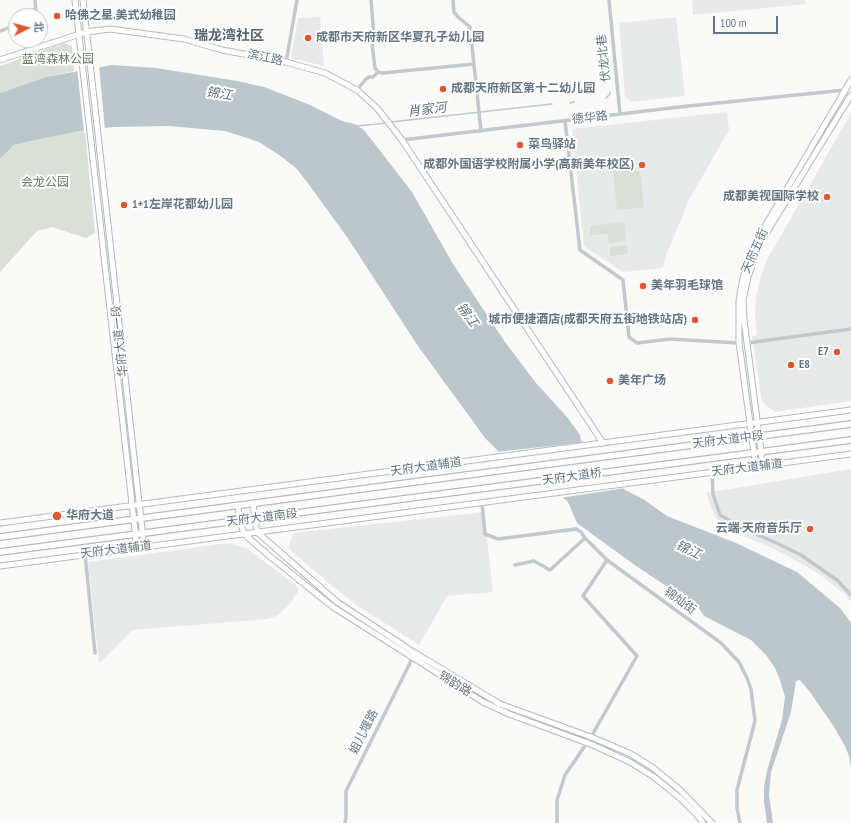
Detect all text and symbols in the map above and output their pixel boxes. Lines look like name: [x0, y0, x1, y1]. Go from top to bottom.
north arrow: [8, 8, 48, 48]
scale bar: [715, 8, 780, 34]
place label: 哈佛之星.美式幼稚园: [65, 9, 176, 23]
marker: 哈佛之星.美式幼稚园: [52, 11, 62, 21]
text: 100 m: [720, 15, 747, 30]
text: 北: [31, 21, 46, 33]
district label: 瑞龙湾社区: [194, 28, 264, 44]
place label: 成都市天府新区华夏孔子幼儿园: [316, 31, 484, 45]
marker: 成都市天府新区华夏孔子幼儿园: [303, 33, 313, 43]
street label: 伏龙北巷: [594, 33, 614, 83]
street label: 滨江路: [246, 47, 284, 69]
park label: 蓝湾森林公园: [22, 53, 94, 67]
place label: 成都天府新区第十二幼儿园: [451, 82, 595, 96]
water label: 锦江: [205, 84, 233, 104]
marker: 成都天府新区第十二幼儿园: [438, 84, 448, 94]
water label: 肖家河: [407, 100, 447, 120]
street label: 德华路: [571, 109, 609, 127]
place label: 菜鸟驿站: [528, 138, 576, 152]
marker: 菜鸟驿站: [515, 140, 525, 150]
place label: 成都外国语学校附属小学(高新美年校区): [423, 158, 634, 172]
marker: 成都外国语学校附属小学(高新美年校区): [637, 160, 647, 170]
park label: 会龙公园: [21, 176, 69, 190]
place label: 成都美视国际学校: [723, 190, 819, 204]
marker: 成都美视国际学校: [822, 192, 832, 202]
place label: 1+1左岸花都幼儿园: [132, 198, 233, 212]
marker: 1+1左岸花都幼儿园: [119, 200, 129, 210]
street label: 天府五街: [739, 226, 771, 276]
place label: 美年羽毛球馆: [651, 279, 723, 293]
marker: 美年羽毛球馆: [638, 281, 648, 291]
water label: 锦江: [453, 300, 481, 330]
street label: 华府大道一段: [109, 304, 131, 378]
place label: 城市便捷酒店(成都天府五街地铁站店): [488, 313, 687, 327]
marker: 城市便捷酒店(成都天府五街地铁站店): [690, 315, 700, 325]
place label: E7: [818, 345, 829, 359]
marker: E7: [832, 347, 842, 357]
place label: E8: [799, 358, 810, 372]
marker: E8: [786, 360, 796, 370]
place label: 美年广场: [618, 374, 666, 388]
marker: 美年广场: [605, 376, 615, 386]
street label: 天府大道中段: [691, 428, 765, 452]
street label: 天府大道辅道: [389, 455, 463, 479]
street label: 天府大道辅道: [710, 456, 784, 480]
street label: 天府大道桥: [541, 466, 603, 488]
street label: 天府大道南段: [225, 506, 299, 530]
place label: 华府大道: [66, 509, 114, 523]
marker: 华府大道: [51, 510, 63, 522]
place label: 云端·天府音乐厅: [715, 522, 802, 536]
marker: 云端·天府音乐厅: [805, 524, 815, 534]
water label: 锦江: [673, 537, 703, 563]
street label: 天府大道辅道: [79, 538, 153, 562]
street label: 锦灿街: [661, 585, 699, 617]
street label: 锦韵路: [436, 668, 474, 700]
street label: 姐儿堰路: [347, 707, 381, 757]

